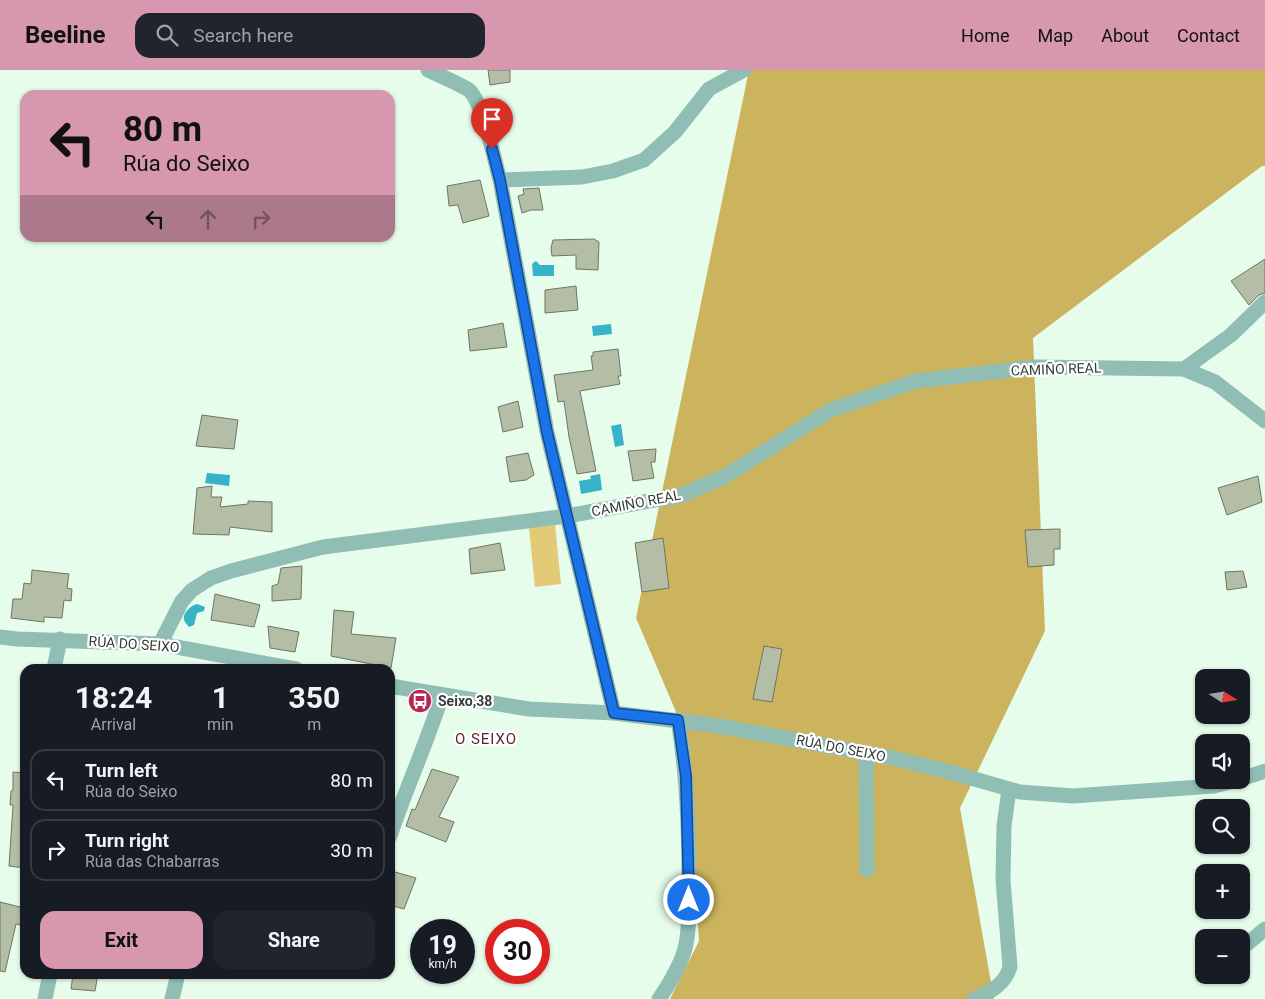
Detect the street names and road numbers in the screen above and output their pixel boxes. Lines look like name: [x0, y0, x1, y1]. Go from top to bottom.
street label: CAMIÑO REAL: [1010, 358, 1102, 379]
street label: CAMIÑO REAL: [590, 485, 682, 519]
street label: RÚA DO SEIXO: [88, 632, 180, 655]
street label: RÚA DO SEIXO: [795, 730, 887, 765]

